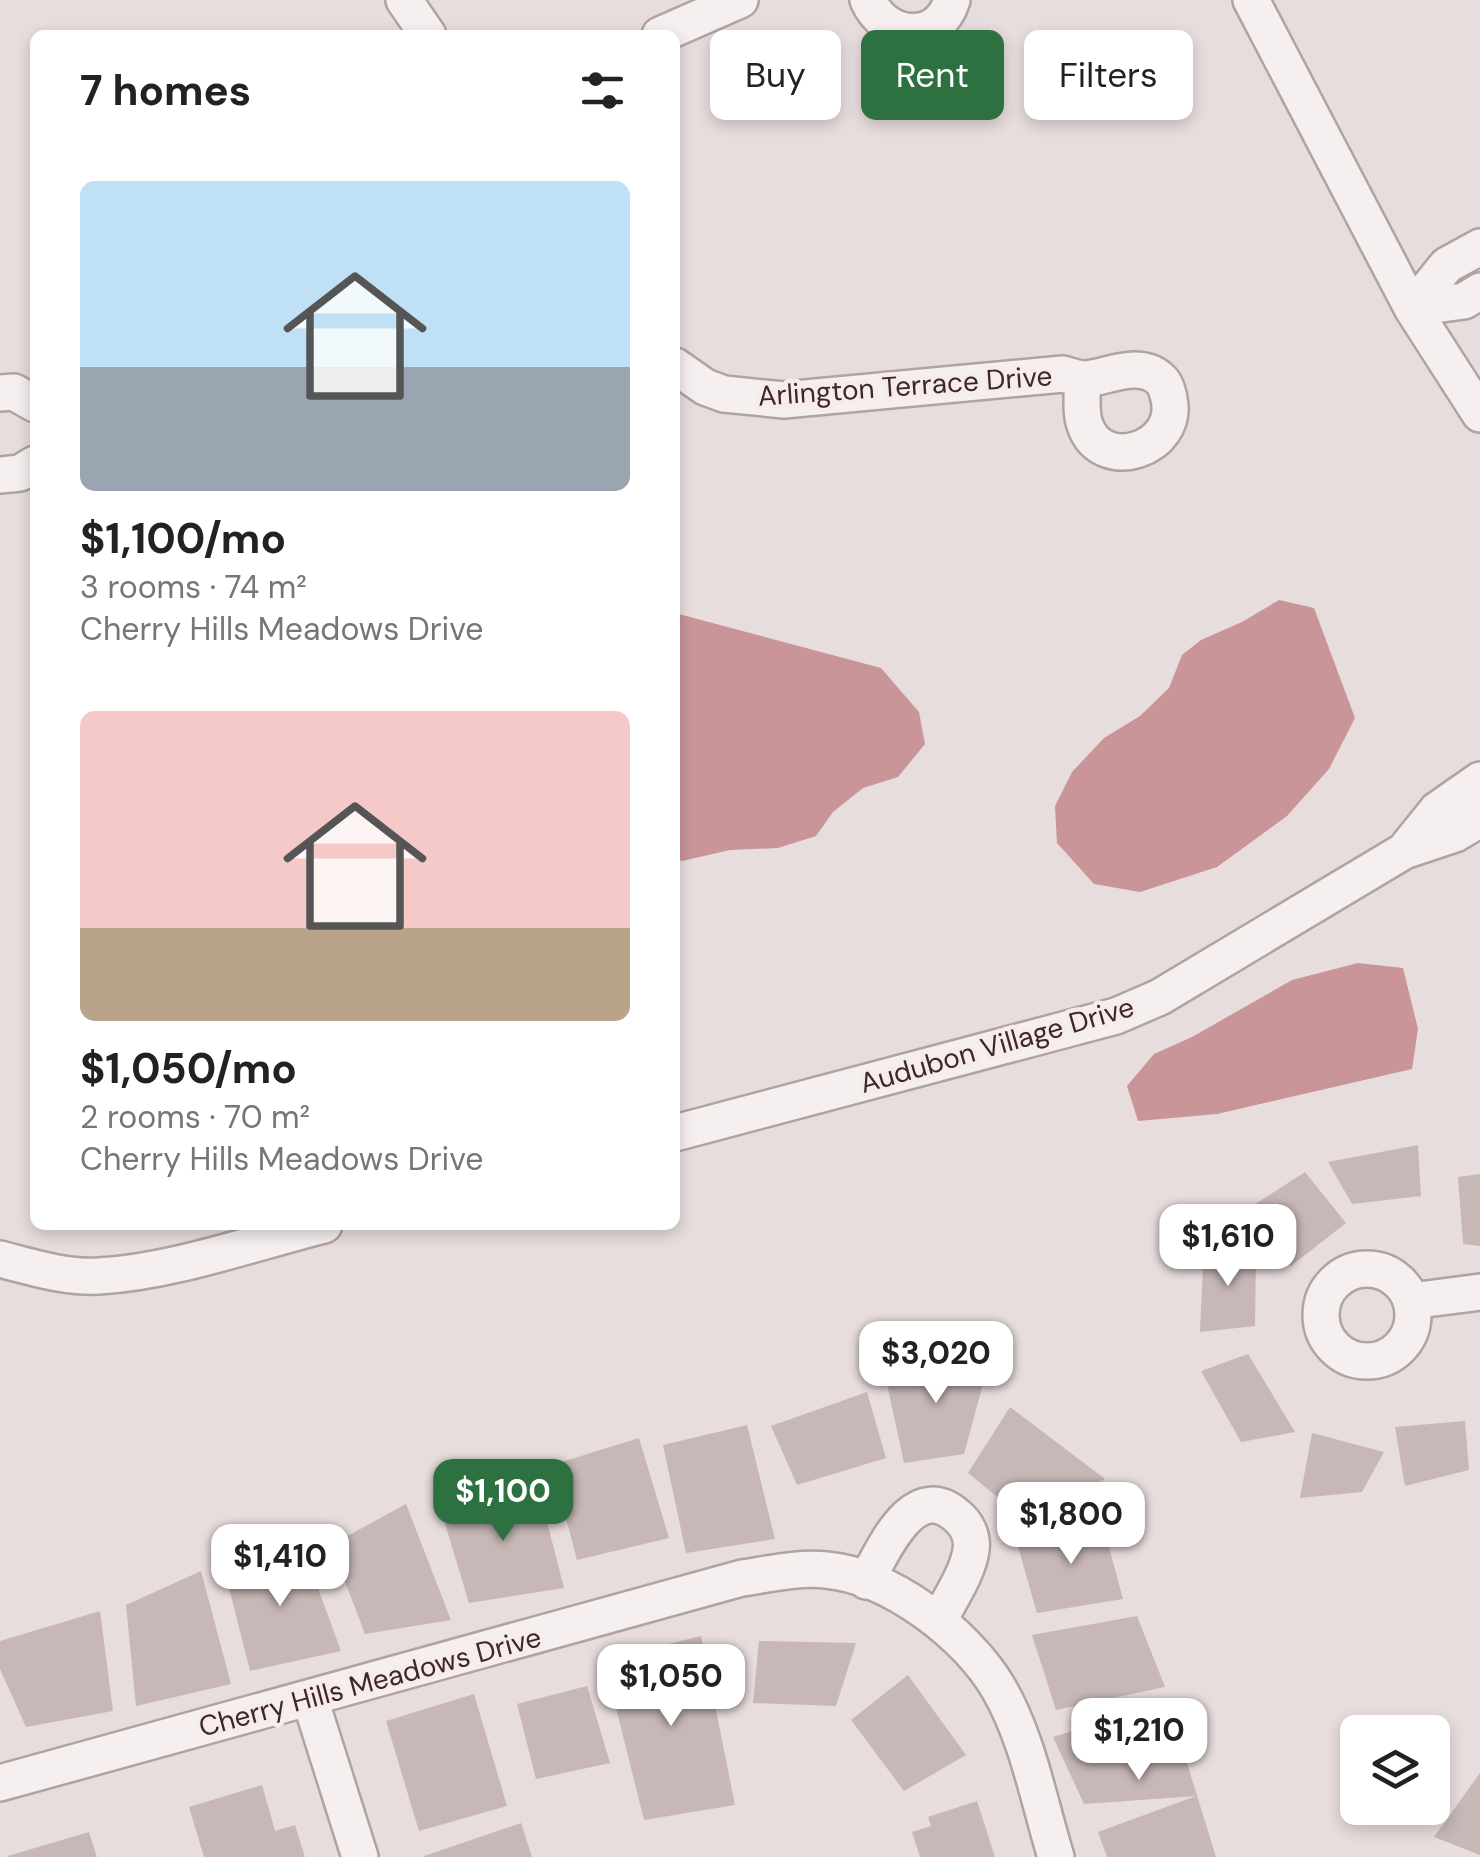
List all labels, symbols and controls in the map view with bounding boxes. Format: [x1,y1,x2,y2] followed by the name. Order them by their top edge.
[710,30,841,120] chip: Buy
[861,30,1004,120] chip: Rent
[1024,30,1193,120] chip: Filters
[80,63,251,118] text: 7 homes
[575,63,630,118] icon: filters
[265,246,445,426] icon: home
[757,357,1053,415] street label: Arlington Terrace Drive
[80,511,286,566] text: $1,100/mo
[80,566,307,608] text: 3 rooms · 74 m²
[80,608,484,650] text: Cherry Hills Meadows Drive
[265,776,445,956] icon: home
[856,988,1138,1102] street label: Audubon Village Drive
[80,1041,297,1096] text: $1,050/mo
[80,1096,310,1138] text: 2 rooms · 70 m²
[80,1138,484,1180] text: Cherry Hills Meadows Drive
[1147,1204,1309,1289] pin: $1,610
[1181,1215,1275,1257] text: $1,610
[855,1321,1017,1406] pin: $3,020
[881,1332,991,1374] text: $3,020
[422,1459,584,1544] pin: $1,100
[455,1470,551,1512] text: $1,100
[990,1482,1152,1567] pin: $1,800
[1019,1493,1123,1535] text: $1,800
[199,1524,361,1609] pin: $1,410
[233,1535,327,1577] text: $1,410
[195,1618,545,1746] street label: Cherry Hills Meadows Drive
[590,1644,752,1729] pin: $1,050
[619,1655,723,1697] text: $1,050
[1058,1698,1220,1783] pin: $1,210
[1093,1709,1185,1751] text: $1,210
[1340,1715,1450,1825] map controls
[1340,1715,1450,1825] button: layers

